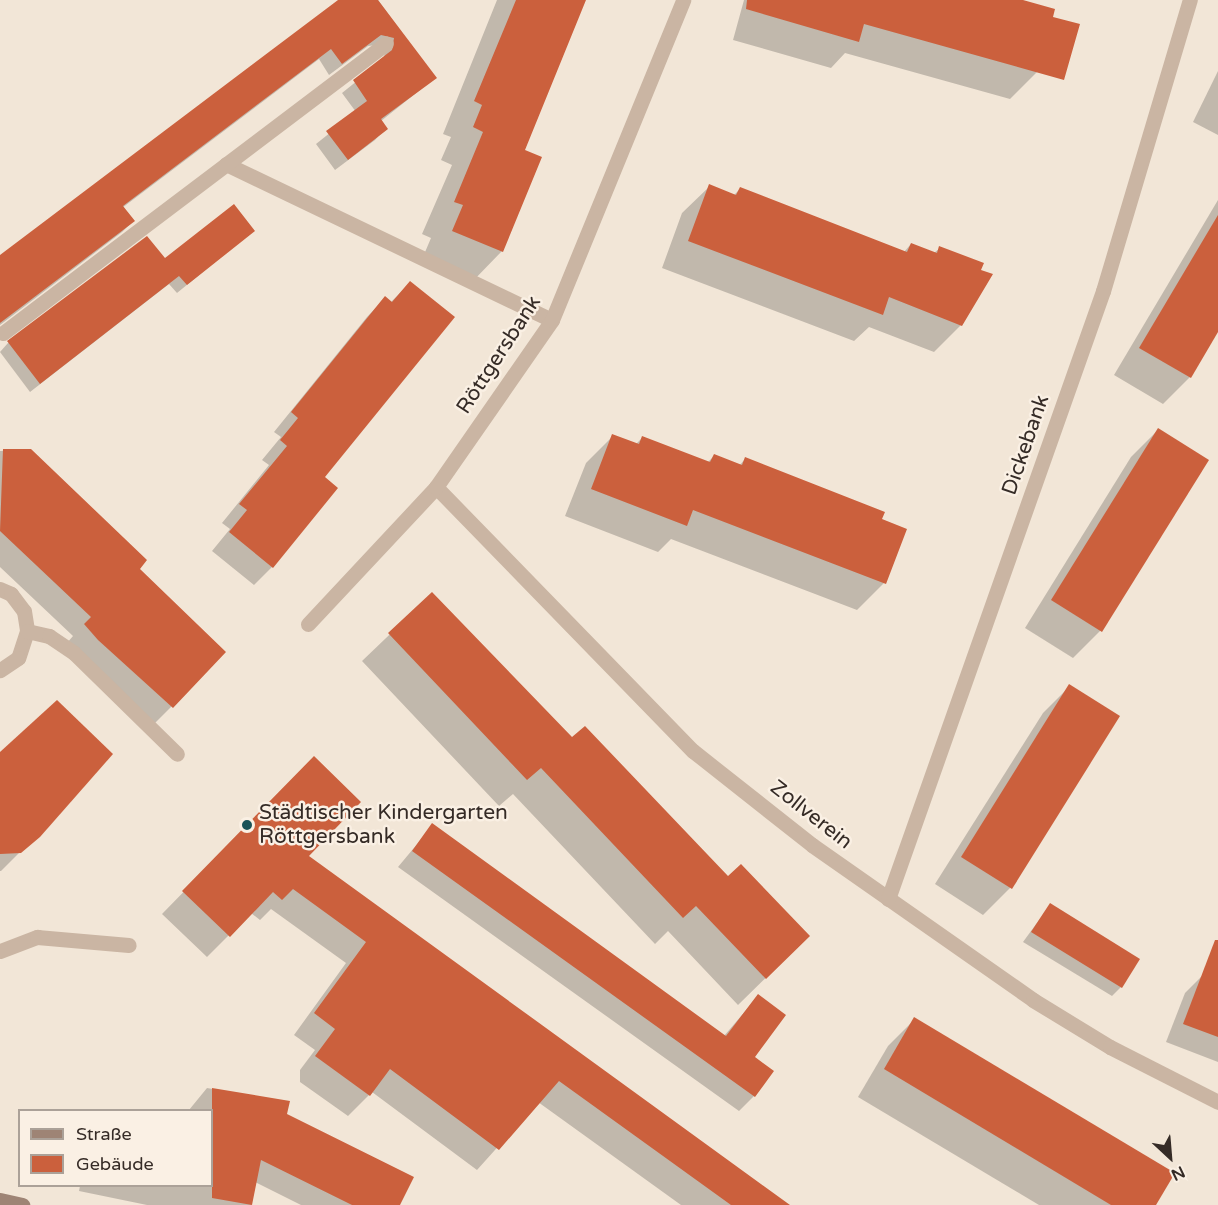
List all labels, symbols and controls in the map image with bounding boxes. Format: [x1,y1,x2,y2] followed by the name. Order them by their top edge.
[451,291,547,419] street label: Röttgersbank
[997,392,1055,498] street label: Dickebank
[765,775,857,855] street label: Zollverein
[259,800,508,850] place label: Städtischer Kindergarten Röttgersbank
[240,818,254,832] marker: Städtischer Kindergarten Röttgersbank
[18,1109,213,1187] legend
[76,1123,132,1145] text: Straße
[1140,1127,1200,1187] north arrow
[76,1153,154,1175] text: Gebäude
[1168,1161,1188,1185] text: N

